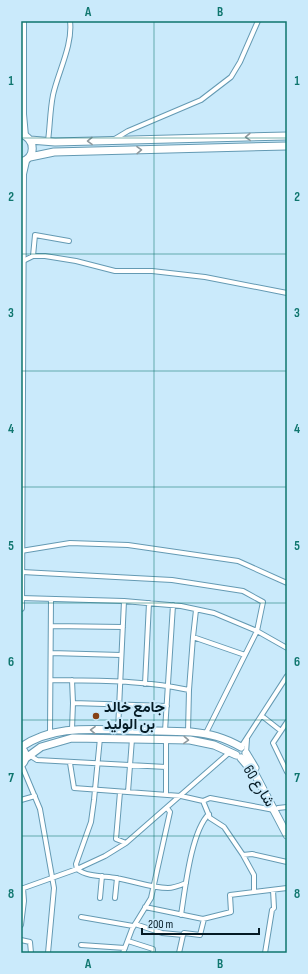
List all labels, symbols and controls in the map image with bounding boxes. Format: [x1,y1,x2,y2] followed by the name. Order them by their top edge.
[84,4,92,20] text: A
[217,4,223,20] text: B
[8,73,14,89] text: 1
[294,73,300,89] text: 1
[245,133,251,141] one-way arrow
[87,137,93,145] one-way arrow
[136,146,142,154] one-way arrow
[8,189,14,205] text: 2
[294,189,300,205] text: 2
[8,305,14,321] text: 3
[294,305,300,321] text: 3
[8,421,14,437] text: 4
[294,421,300,437] text: 4
[8,538,14,554] text: 5
[294,538,300,554] text: 5
[8,654,14,670] text: 6
[294,654,300,670] text: 6
[104,698,165,734] place label: جامع خالد بن الوليد
[91,711,101,721] marker: جامع خالد بن الوليد
[90,726,96,734] one-way arrow
[183,736,189,745] one-way arrow
[238,762,279,811] street label: شارع 60
[8,770,14,786] text: 7
[294,770,300,786] text: 7
[8,886,14,902] text: 8
[294,886,300,902] text: 8
[142,910,259,936] scale bar
[148,917,174,932] text: 200 m
[84,956,92,972] text: A
[217,956,223,972] text: B

